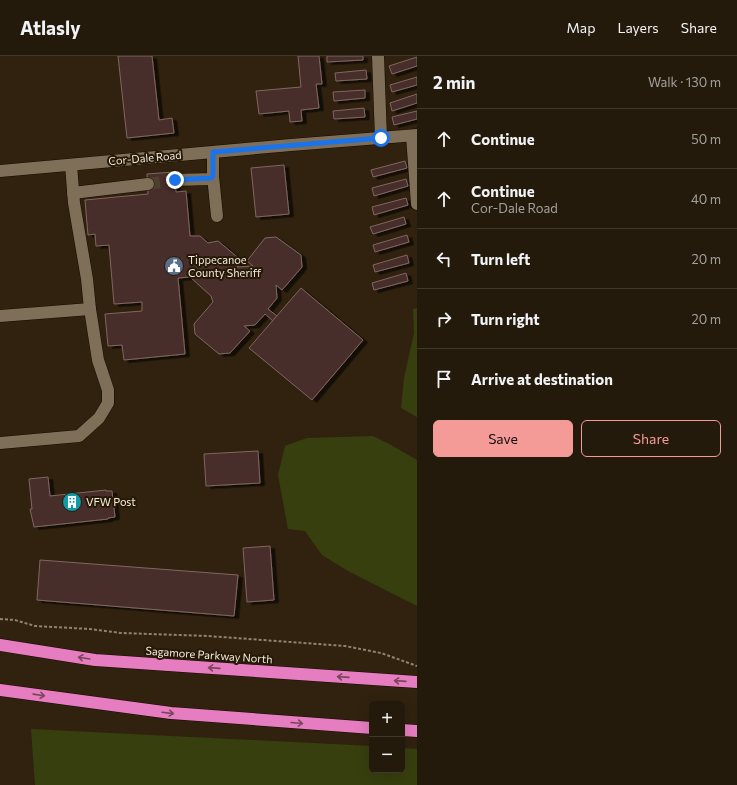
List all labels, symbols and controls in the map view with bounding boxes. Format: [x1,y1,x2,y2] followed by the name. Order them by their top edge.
[20,16,81,39] text: Atlasly
[567,19,595,36] text: Map
[617,19,659,36] text: Layers
[681,19,717,36] text: Share
[433,72,475,93] text: 2 min
[648,74,721,90] text: Walk · 130 m
[433,128,455,150] icon: ahead
[372,129,390,147] route start
[471,130,535,148] text: Continue
[691,131,721,147] text: 50 m
[108,148,182,167] street label: Cor-Dale Road
[166,171,184,189] route end
[471,182,535,200] text: Continue
[433,188,455,210] icon: ahead
[691,191,721,207] text: 40 m
[471,200,558,216] text: Cor-Dale Road
[433,248,455,270] icon: left
[471,250,530,268] text: Turn left
[692,251,721,267] text: 20 m
[188,253,262,279] place label: Tippecanoe County Sheriff
[163,255,185,277] public building icon: Tippecanoe County Sheriff
[433,308,455,330] icon: right
[471,310,540,328] text: Turn right
[692,311,721,327] text: 20 m
[433,368,455,390] icon: arrive
[471,370,613,388] text: Arrive at destination
[433,420,573,457] button: Save
[581,420,721,457] button: Share
[61,491,83,513] building icon: VFW Post
[86,495,136,508] place label: VFW Post
[145,644,273,665] street label: Sagamore Parkway North
[78,654,91,662] one-way arrow
[208,665,221,672] one-way arrow
[337,674,350,681] one-way arrow
[394,677,407,684] one-way arrow
[32,692,45,699] one-way arrow
[369,701,405,773] map controls
[369,701,405,737] button: +
[161,709,174,716] one-way arrow
[290,720,303,727] one-way arrow
[369,737,405,773] button: −

